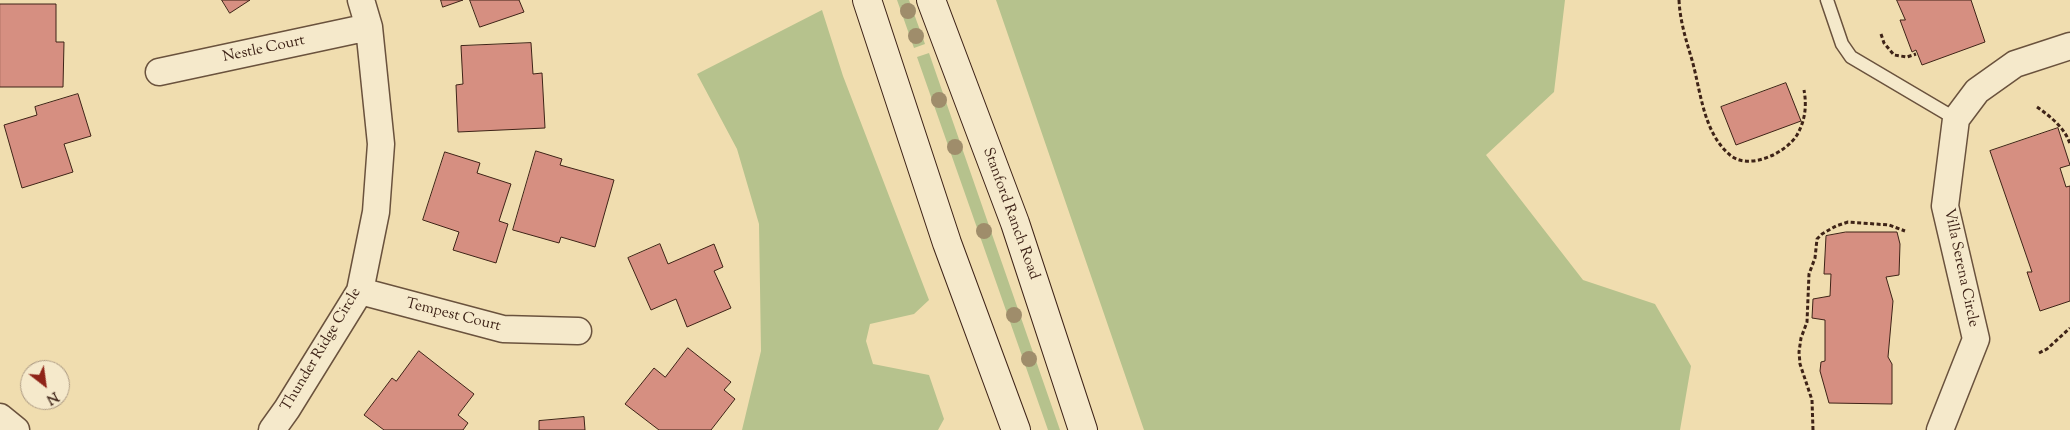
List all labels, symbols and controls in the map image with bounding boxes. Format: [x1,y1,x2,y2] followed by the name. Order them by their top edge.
[221,33,307,67] street label: Nestle Court
[978,146,1042,282] street label: Stanford Ranch Road
[1939,207,1981,329] street label: Villa Serena Circle
[278,285,366,415] street label: Thunder Ridge Circle
[404,296,502,336] street label: Tempest Court
[20,360,70,410] north arrow
[42,386,62,409] text: N

